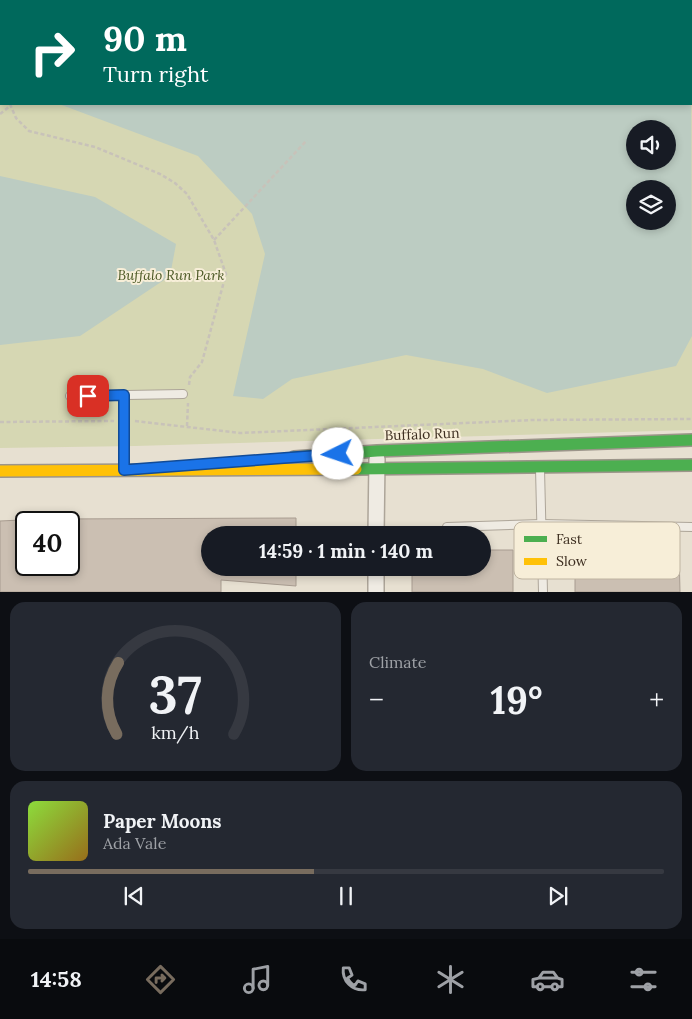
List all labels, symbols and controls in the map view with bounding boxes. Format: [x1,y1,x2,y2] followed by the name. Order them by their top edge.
[103,16,187,61] text: 90 m
[20,20,85,85] icon: right
[103,60,208,88] text: Turn right
[626,120,676,230] map controls
[626,120,676,170] button: sound
[626,180,676,230] button: layers
[117,266,225,284] park label: Buffalo Run Park
[67,375,109,417] pin
[74,382,102,410] icon: arrive
[384,424,460,444] street label: Buffalo Run
[311,427,363,479] position arrow
[15,511,80,576] speed limit sign: 40
[514,522,680,579] legend
[556,530,583,548] text: Fast
[259,539,433,563] text: 14:59 · 1 min · 140 m
[556,552,588,570] text: Slow
[369,652,426,672] text: Climate
[149,661,202,727] text: 37
[491,676,542,724] text: 19°
[369,682,384,718] text: −
[649,682,664,718] text: +
[151,721,200,744] text: km/h
[103,809,222,833] text: Paper Moons
[103,833,166,853] text: Ada Vale
[120,882,148,910] icon: previous
[332,882,360,910] icon: pause
[544,882,572,910] icon: next
[143,962,178,997] icon: directions
[240,962,275,997] icon: music
[336,962,371,997] icon: phone
[433,962,468,997] icon: climate
[530,962,565,997] icon: car
[626,962,661,997] icon: filters
[31,965,82,993] text: 14:58

